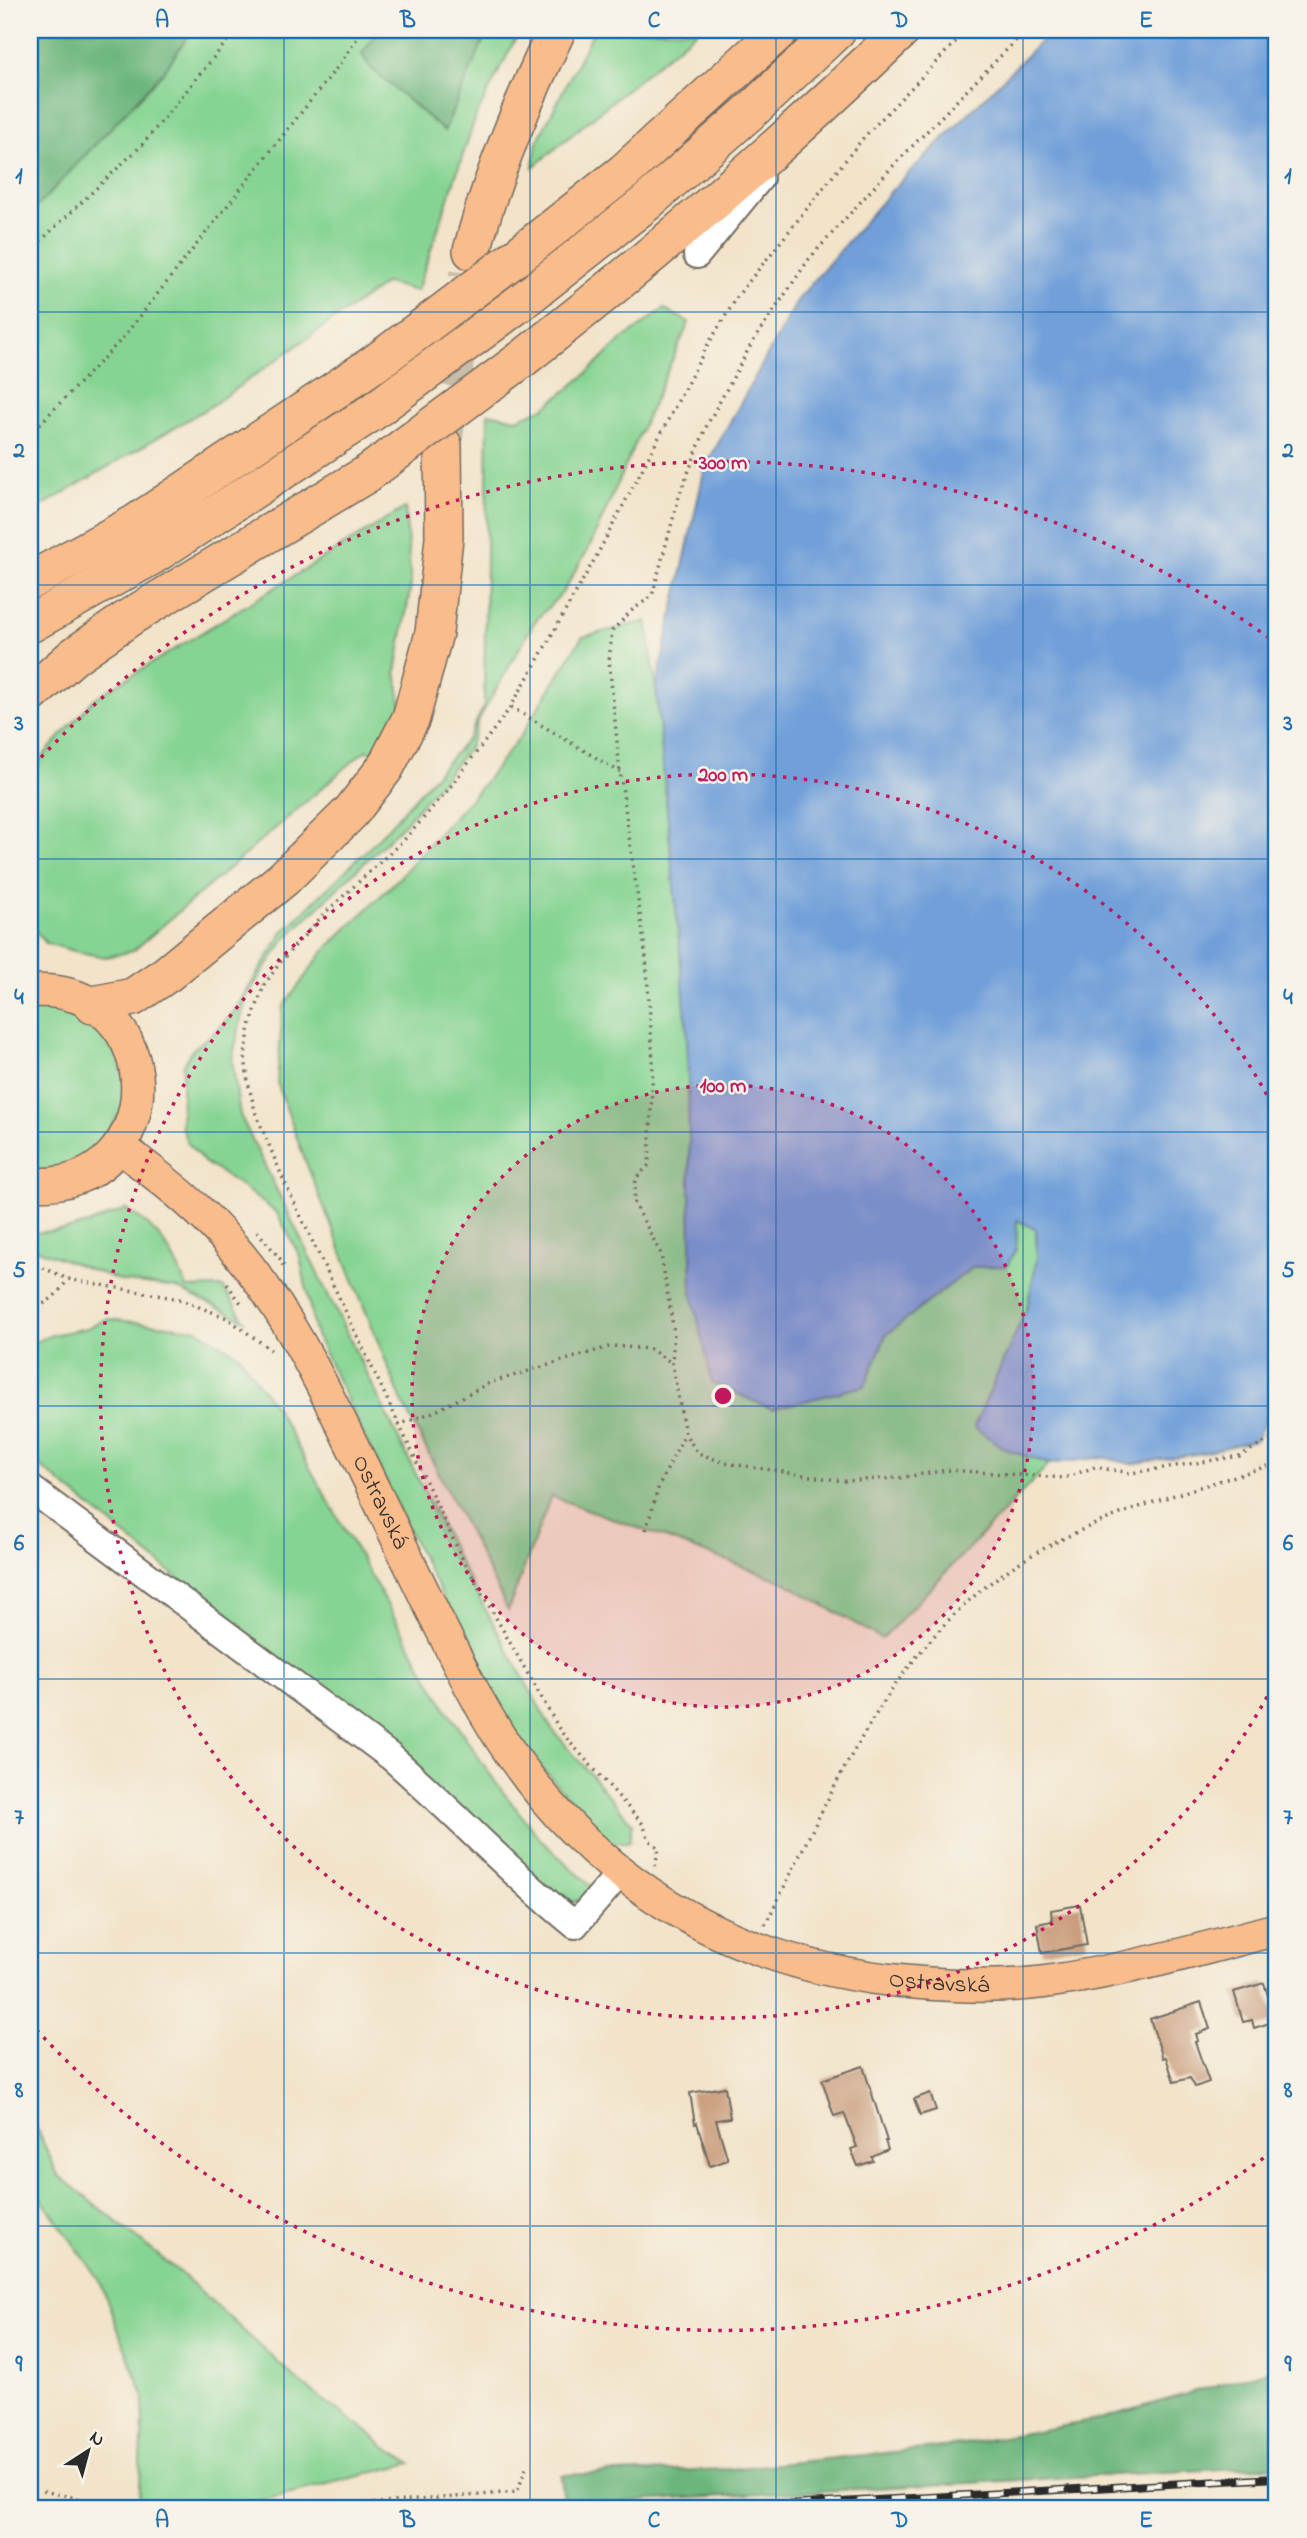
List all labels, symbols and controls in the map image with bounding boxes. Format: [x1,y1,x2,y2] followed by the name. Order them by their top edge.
[155,5,169,38] text: A
[399,5,416,38] text: B
[648,5,661,38] text: C
[891,5,908,38] text: D
[1139,5,1153,38] text: E
[15,161,23,194] text: 1
[1284,161,1292,194] text: 1
[12,435,25,468] text: 2
[1281,435,1294,468] text: 2
[698,449,747,479] text: 300 m
[13,708,24,741] text: 3
[1282,708,1293,741] text: 3
[697,761,748,791] text: 200 m
[14,982,24,1015] text: 4
[1283,982,1293,1015] text: 4
[700,1072,746,1102] text: 100 m
[12,1255,26,1288] text: 5
[1281,1255,1295,1288] text: 5
[711,1384,735,1408] centre of rings
[342,1449,418,1555] street label: Ostravská
[14,1528,25,1561] text: 6
[1283,1528,1294,1561] text: 6
[14,1802,24,1835] text: 7
[1283,1802,1293,1835] text: 7
[887,1962,989,2003] street label: Ostravská
[14,2075,24,2108] text: 8
[1283,2075,1293,2108] text: 8
[15,2349,24,2382] text: 9
[1284,2349,1293,2382] text: 9
[52,2416,122,2486] north arrow
[83,2425,110,2454] text: N
[155,2505,169,2538] text: A
[399,2505,416,2538] text: B
[648,2505,661,2538] text: C
[891,2505,908,2538] text: D
[1139,2505,1153,2538] text: E

